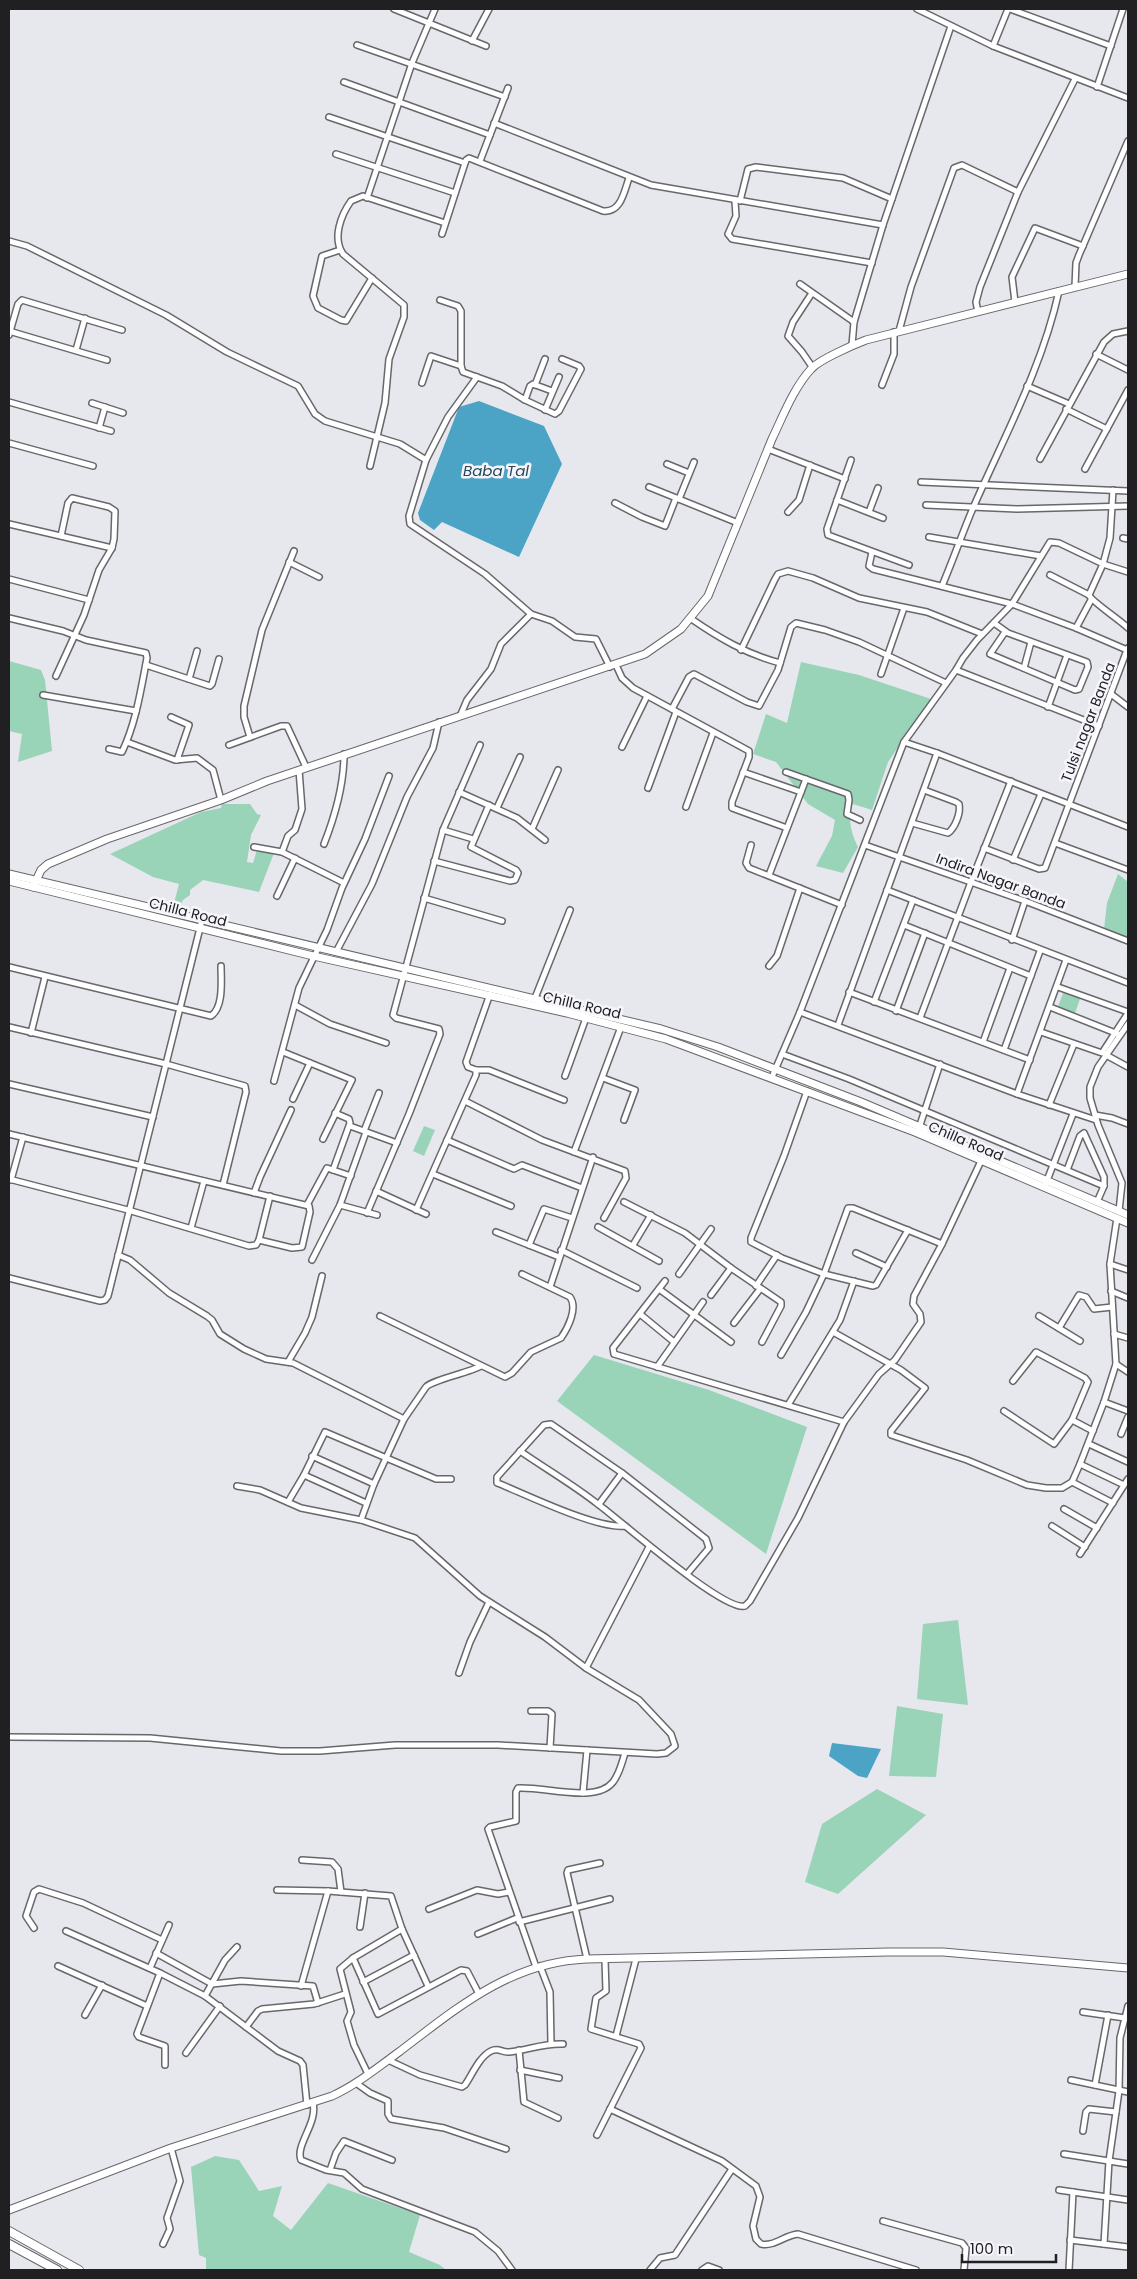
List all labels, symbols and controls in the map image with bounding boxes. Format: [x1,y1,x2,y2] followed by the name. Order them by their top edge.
[463,460,529,481] water label: Baba Tal
[1056,659,1120,785] street label: Tulsi nagar Banda
[933,848,1069,914] street label: Indira Nagar Banda
[147,893,229,931] street label: Chilla Road
[541,986,623,1024] street label: Chilla Road
[925,1116,1007,1166] street label: Chilla Road
[962,2232,1056,2264] scale bar
[970,2238,1013,2259] text: 100 m

